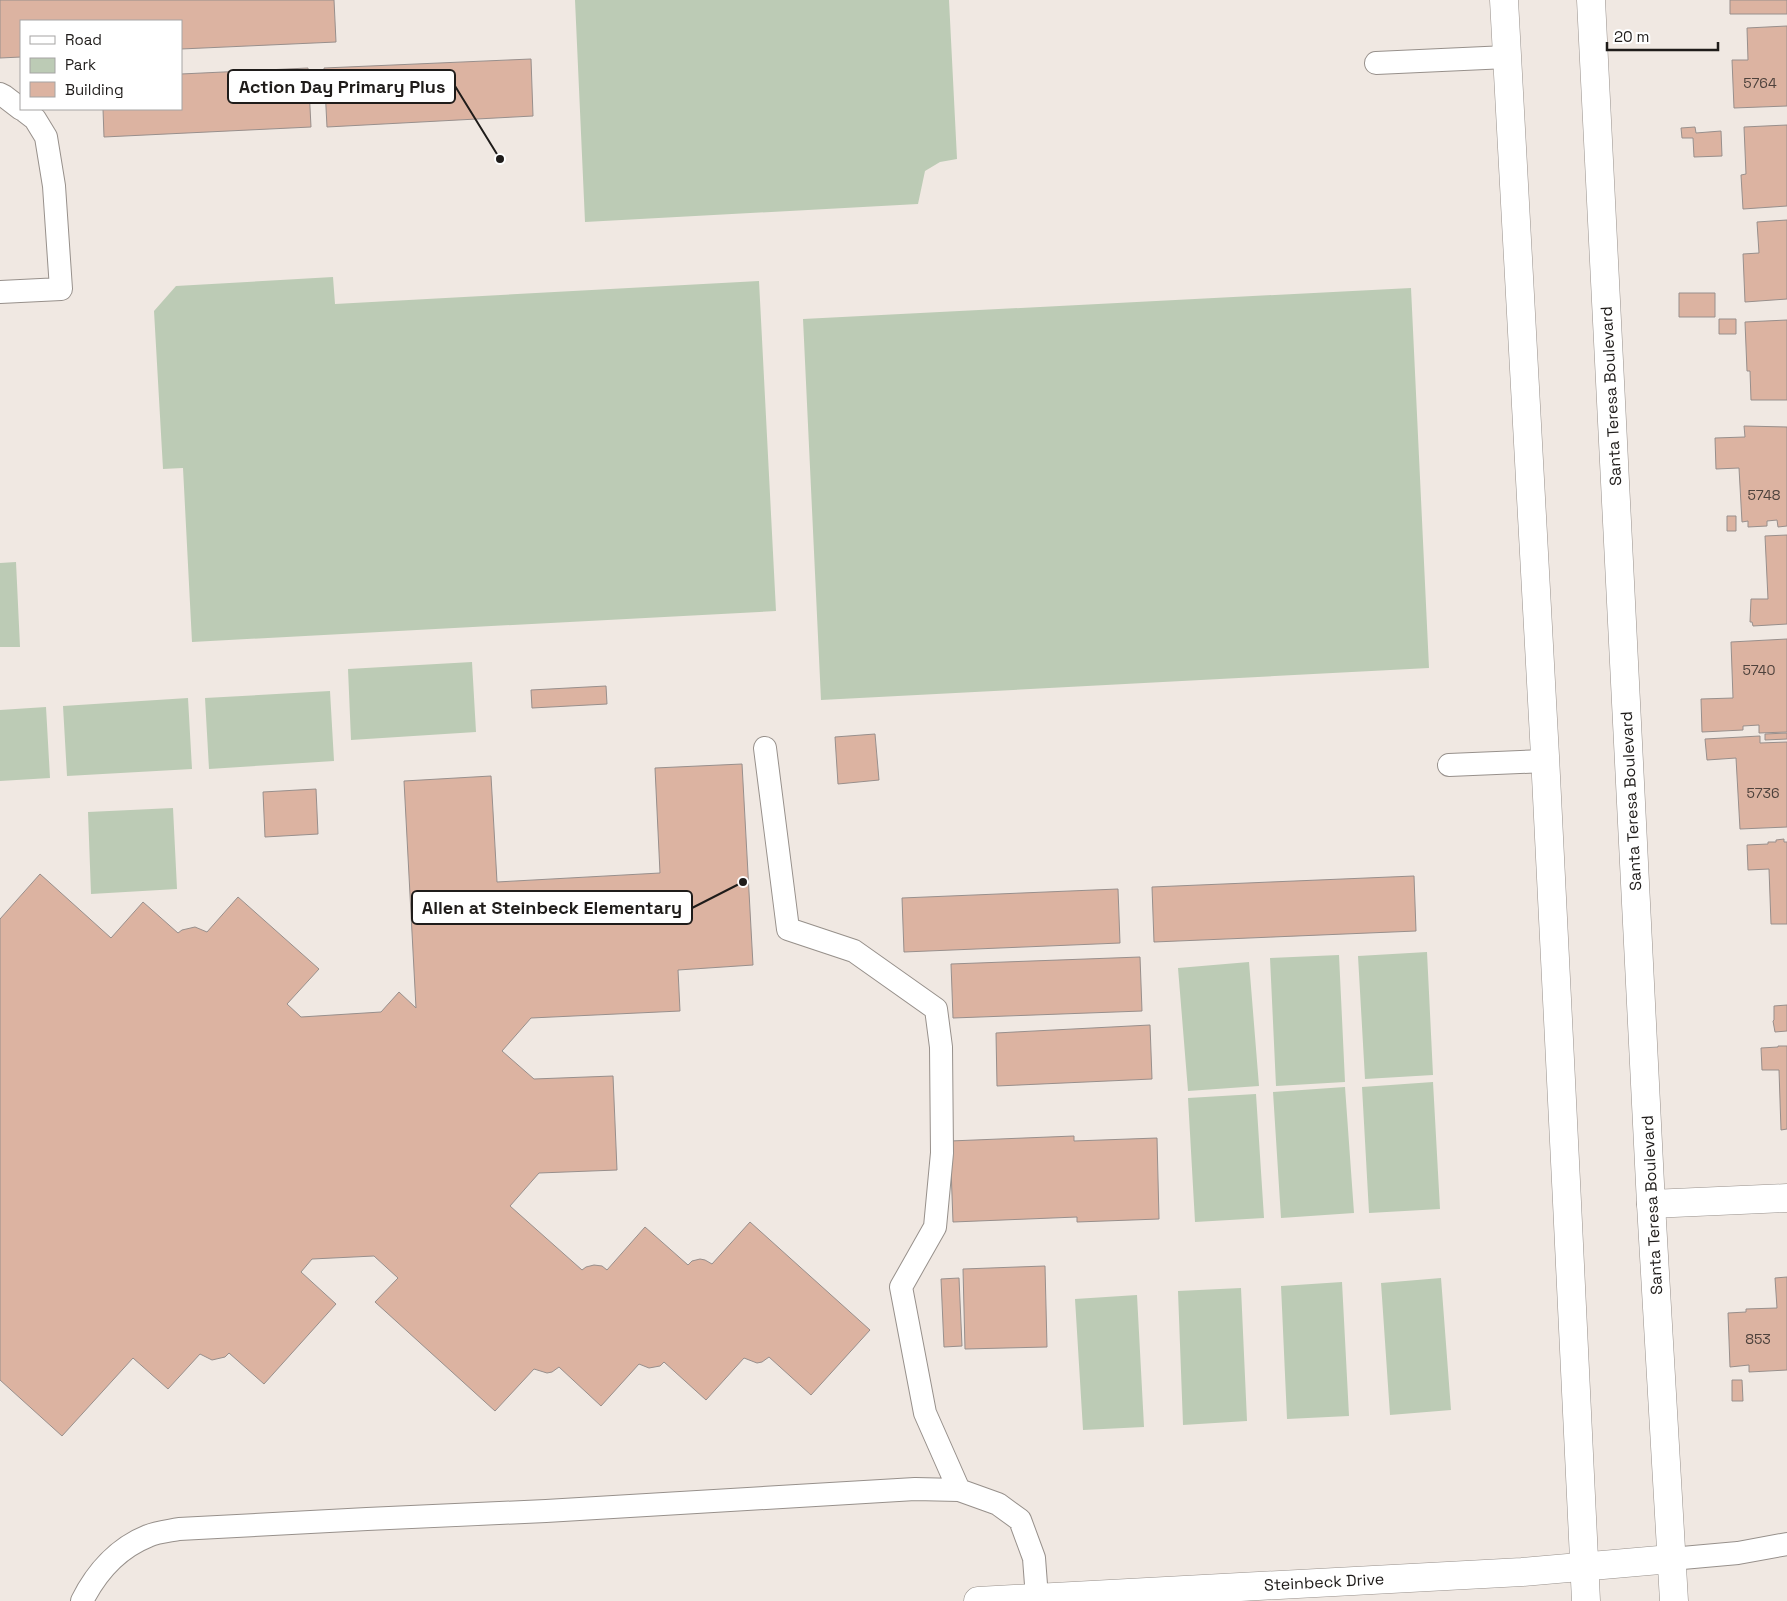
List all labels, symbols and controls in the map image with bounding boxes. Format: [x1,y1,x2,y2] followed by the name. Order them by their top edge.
[20,20,182,110] legend
[1607,20,1718,52] scale bar
[1614,27,1649,46] text: 20 m
[65,30,102,49] text: Road
[65,55,96,74] text: Park
[228,70,455,103] callout: Action Day Primary Plus
[1743,74,1777,92] house number: 5764
[239,75,445,98] text: Action Day Primary Plus
[65,80,124,99] text: Building
[1596,306,1626,486] street label: Santa Teresa Boulevard
[1748,486,1781,504] house number: 5748
[1742,661,1776,679] house number: 5740
[1616,711,1646,891] street label: Santa Teresa Boulevard
[1746,784,1780,802] house number: 5736
[412,891,692,924] callout: Allen at Steinbeck Elementary
[422,896,682,919] text: Allen at Steinbeck Elementary
[1637,1115,1667,1295] street label: Santa Teresa Boulevard
[1745,1330,1771,1348] house number: 853
[1263,1568,1385,1596] street label: Steinbeck Drive

